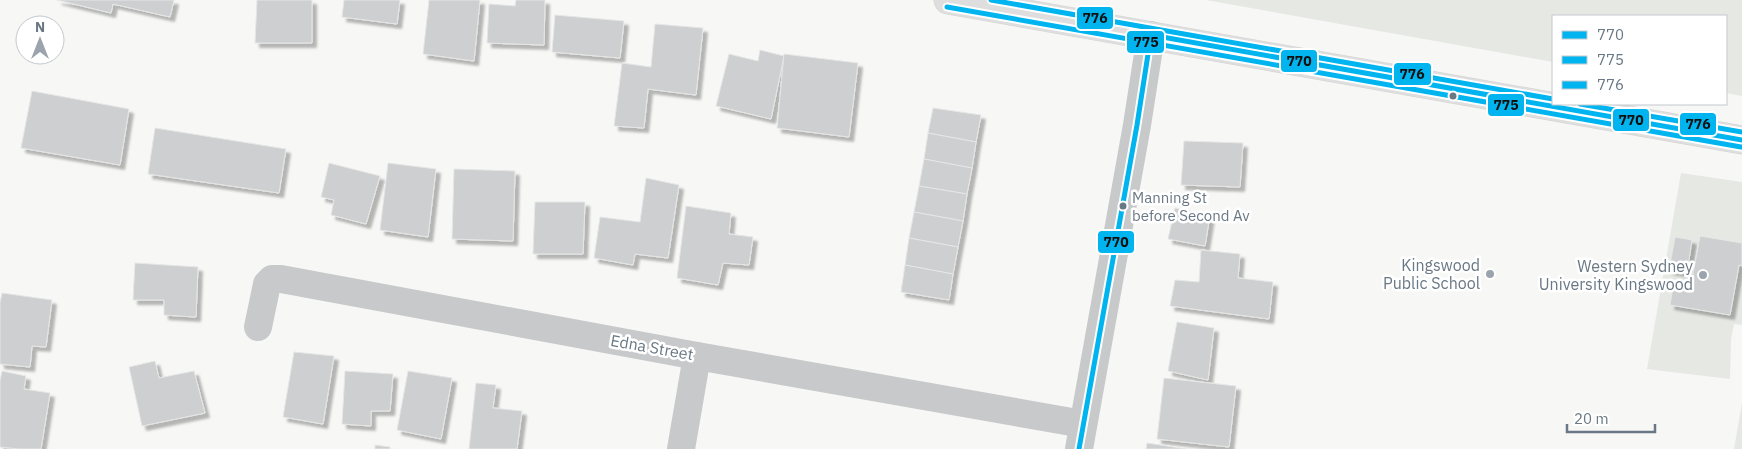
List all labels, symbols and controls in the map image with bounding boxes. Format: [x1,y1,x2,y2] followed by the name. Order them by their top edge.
[1076,6,1114,30] line badge: 776
[1082,9,1108,27] text: 776
[15,15,65,65] north arrow
[1552,15,1727,105] legend
[35,18,45,36] text: N
[1597,25,1624,44] text: 770
[1126,30,1165,54] line badge: 775
[1133,33,1159,51] text: 775
[1280,49,1318,73] line badge: 770
[1597,50,1624,69] text: 775
[1286,52,1312,70] text: 770
[1393,62,1432,86] line badge: 776
[1399,65,1425,83] text: 776
[1597,75,1624,94] text: 776
[1448,91,1458,101] unlabelled marker
[1487,93,1525,117] line badge: 775
[1493,96,1519,114] text: 775
[1612,108,1650,132] line badge: 770
[1618,111,1644,129] text: 770
[1679,112,1717,136] line badge: 776
[1685,115,1711,133] text: 776
[1132,188,1250,225] place label: Manning St before Second Av
[1118,201,1128,211] marker: Manning St before Second Av
[1097,230,1135,254] line badge: 770
[1103,233,1129,251] text: 770
[1383,255,1480,293] place label: Kingswood Public School
[1539,256,1693,294] place label: Western Sydney University Kingswood
[1484,268,1496,280] marker: Kingswood Public School
[1697,269,1709,281] marker: Western Sydney University Kingswood
[609,330,695,364] street label: Edna Street
[1567,402,1654,434] scale bar
[1574,409,1609,428] text: 20 m

